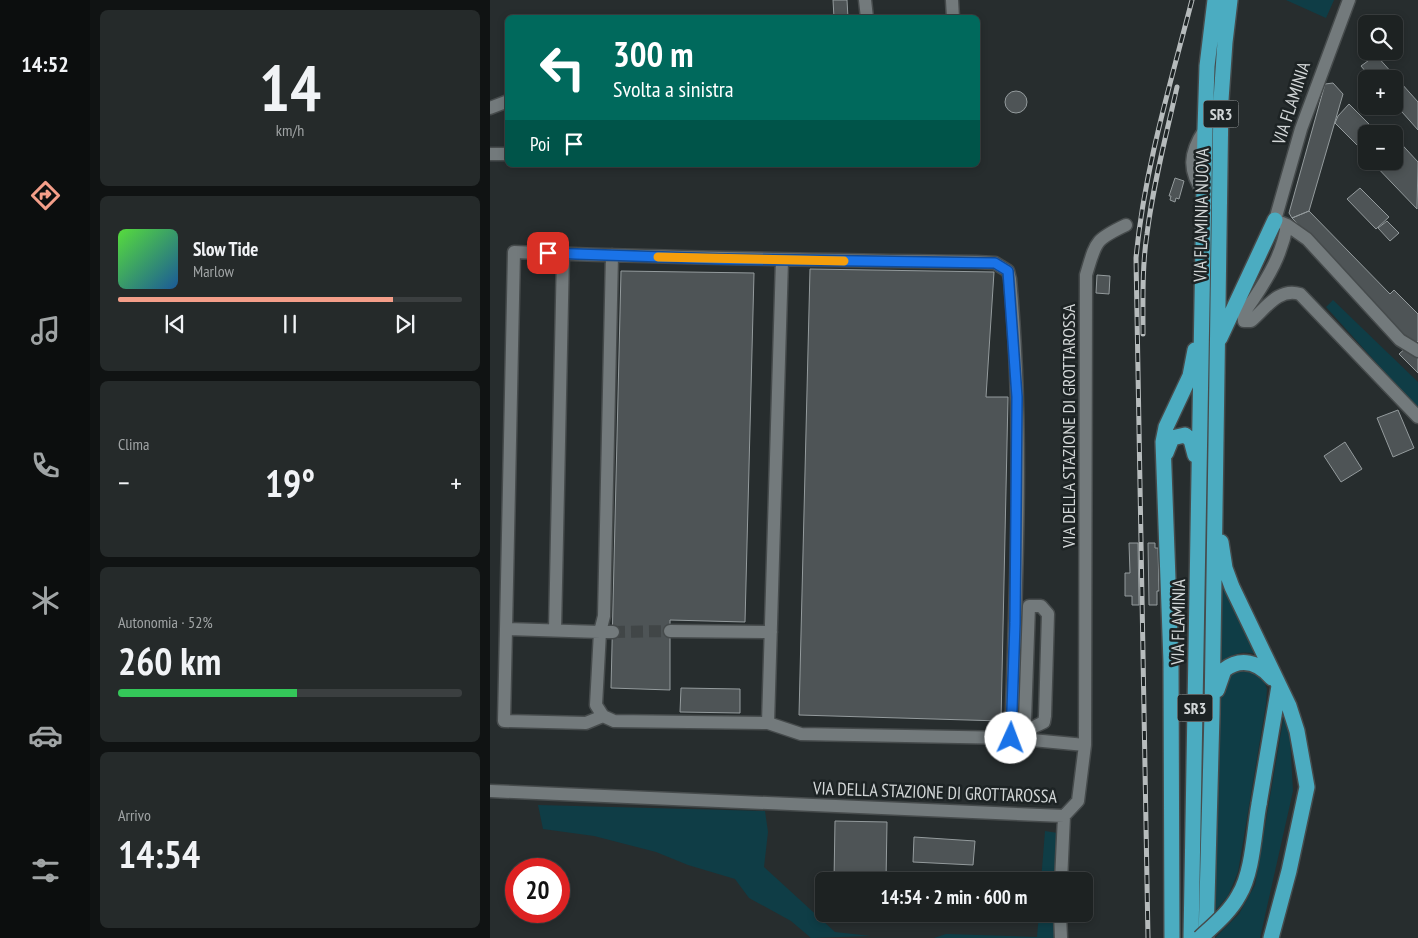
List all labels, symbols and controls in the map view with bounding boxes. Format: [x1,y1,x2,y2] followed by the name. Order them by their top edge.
[1358,15,1403,170] map controls
[1358,15,1403,60] button: search
[613,31,694,77] text: 300 m
[530,35,595,100] icon: left
[259,45,321,129] text: 14
[21,50,69,78] text: 14:52
[1266,58,1315,148] street label: VIA FLAMINIA
[1358,70,1403,115] button: +
[613,75,734,103] text: Svolta a sinistra
[1204,100,1238,128] road number: SR3
[276,120,304,140] text: km/h
[1358,125,1403,170] button: −
[560,130,588,158] icon: arrive
[530,132,550,156] text: Poi
[1188,147,1214,283] street label: VIA FLAMINIA NUOVA
[28,178,63,213] icon: directions
[527,232,569,274] pin
[193,237,258,261] text: Slow Tide
[534,239,562,267] icon: arrive
[193,261,234,281] text: Marlow
[1057,303,1080,549] street label: VIA DELLA STAZIONE DI GROTTAROSSA
[161,310,189,338] icon: previous
[276,310,304,338] icon: pause
[391,310,419,338] icon: next
[28,313,63,348] icon: music
[118,434,149,454] text: Clima
[28,448,63,483] icon: phone
[265,458,315,507] text: 19°
[118,464,130,501] text: −
[450,464,462,501] text: +
[1166,578,1190,666] street label: VIA FLAMINIA
[28,583,63,618] icon: climate
[118,612,213,632] text: Autonomia · 52%
[118,636,221,685] text: 260 km
[1178,694,1212,721] road number: SR3
[984,711,1036,763] position arrow
[28,718,63,753] icon: car
[812,776,1058,808] street label: VIA DELLA STAZIONE DI GROTTAROSSA
[118,805,151,825] text: Arrivo
[118,829,200,878] text: 14:54
[28,853,63,888] icon: filters
[505,858,570,923] speed limit sign: 20
[881,885,1027,909] text: 14:54 · 2 min · 600 m

